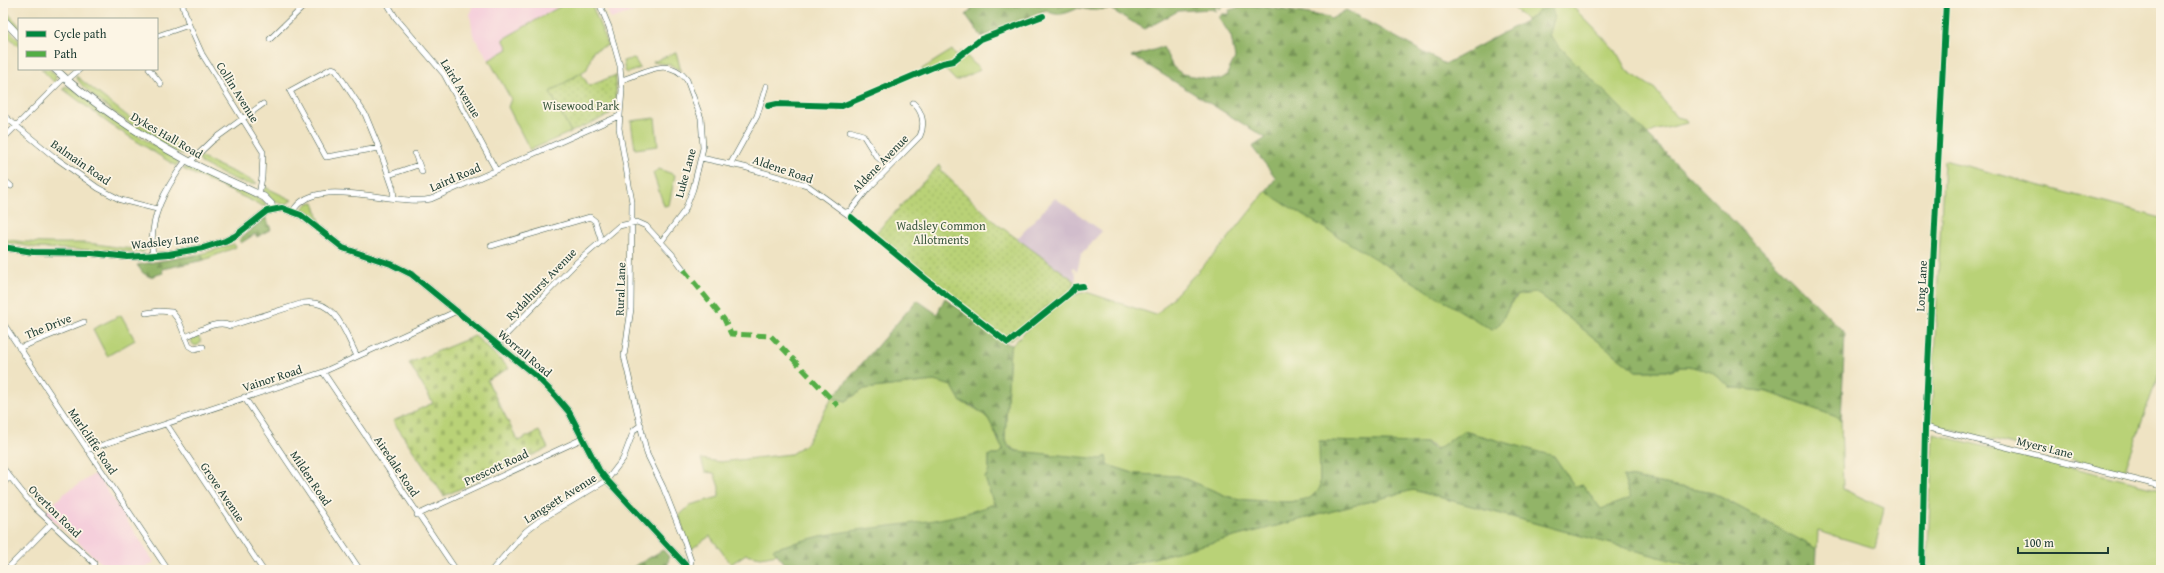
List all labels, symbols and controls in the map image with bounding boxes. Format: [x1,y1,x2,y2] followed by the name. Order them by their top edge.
[18,18,158,70] legend
[54,25,107,42] text: Cycle path
[54,45,77,62] text: Path
[437,55,485,121] street label: Laird Avenue
[213,58,264,126] street label: Collin Avenue
[543,97,620,114] park label: Wisewood Park
[128,108,207,163] street label: Dykes Hall Road
[848,130,912,196] street label: Aldene Avenue
[48,135,115,189] street label: Balmain Road
[670,146,700,200] street label: Luke Lane
[751,151,816,187] street label: Aldene Road
[427,158,484,195] street label: Laird Road
[896,217,986,248] park label: Wadsley Common Allotments
[130,229,200,253] street label: Wadsley Lane
[502,244,580,324] street label: Rydalhurst Avenue
[1911,260,1931,312] street label: Long Lane
[611,261,629,316] street label: Rural Lane
[22,309,74,343] street label: The Drive
[494,325,556,381] street label: Worrall Road
[240,360,305,396] street label: Vainor Road
[64,404,122,478] street label: Marlcliffe Road
[370,432,424,500] street label: Airedale Road
[2015,432,2075,462] street label: Myers Lane
[461,444,532,489] street label: Prescott Road
[286,447,336,509] street label: Milden Road
[197,459,249,525] street label: Grove Avenue
[520,469,600,527] street label: Langsett Avenue
[25,481,86,542] street label: Overton Road
[2018,529,2108,555] scale bar
[2024,534,2054,551] text: 100 m

